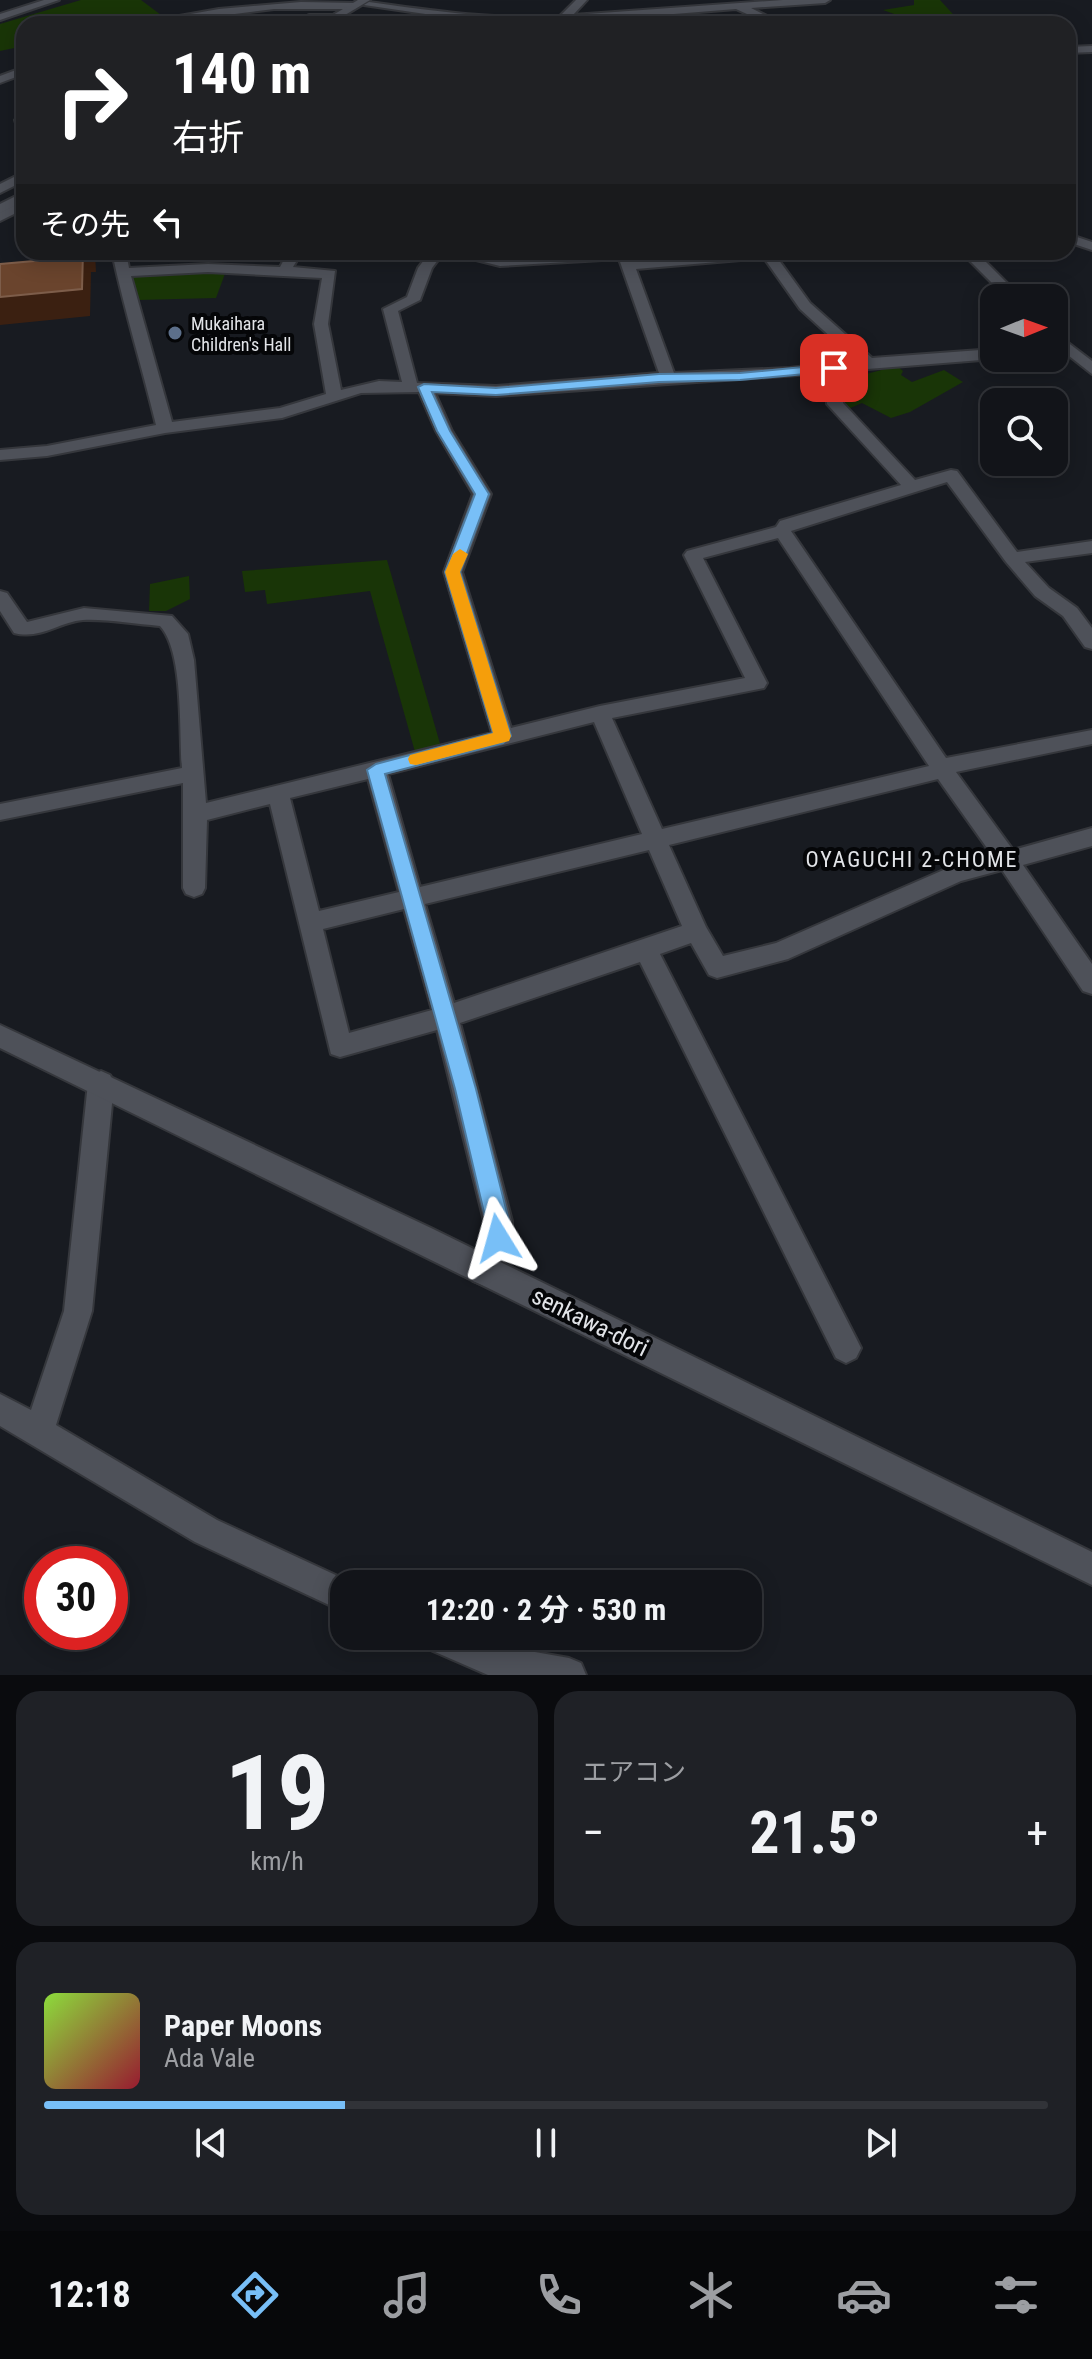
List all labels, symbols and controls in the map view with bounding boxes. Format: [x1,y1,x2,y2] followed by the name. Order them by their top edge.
[172,41,311,107] text: 140 m
[40,48,144,152] icon: right
[172,117,244,159] text: 右折
[146,200,190,244] icon: left
[40,207,130,242] text: その先
[980,284,1068,372] north arrow
[980,284,1068,476] map controls
[191,313,291,355] place label: Mukaihara Children's Hall
[166,324,184,342] marker: Mukaihara Children's Hall
[800,334,868,402] pin
[812,346,856,390] icon: arrive
[980,388,1068,476] button: search
[805,847,1019,872] district label: OYAGUCHI 2-CHOME
[456,1196,540,1280] position arrow
[527,1282,653,1362] street label: senkawa-dori
[24,1546,128,1650] speed limit sign: 30
[426,1592,666,1627] text: 12:20 · 2 分 · 530 m
[224,1733,330,1854] text: 19
[582,1757,686,1787] text: エアコン
[749,1797,881,1868] text: 21.5°
[582,1807,604,1859] text: −
[1026,1807,1048,1859] text: +
[250,1846,304,1876] text: km/h
[164,2008,322,2043] text: Paper Moons
[164,2043,255,2073] text: Ada Vale
[189,2121,233,2165] icon: previous
[524,2121,568,2165] icon: pause
[859,2121,903,2165] icon: next
[227,2267,283,2323] icon: directions
[379,2267,435,2323] icon: music
[531,2267,587,2323] icon: phone
[683,2267,739,2323] icon: climate
[836,2267,892,2323] icon: car
[988,2267,1044,2323] icon: filters
[48,2274,131,2316] text: 12:18

